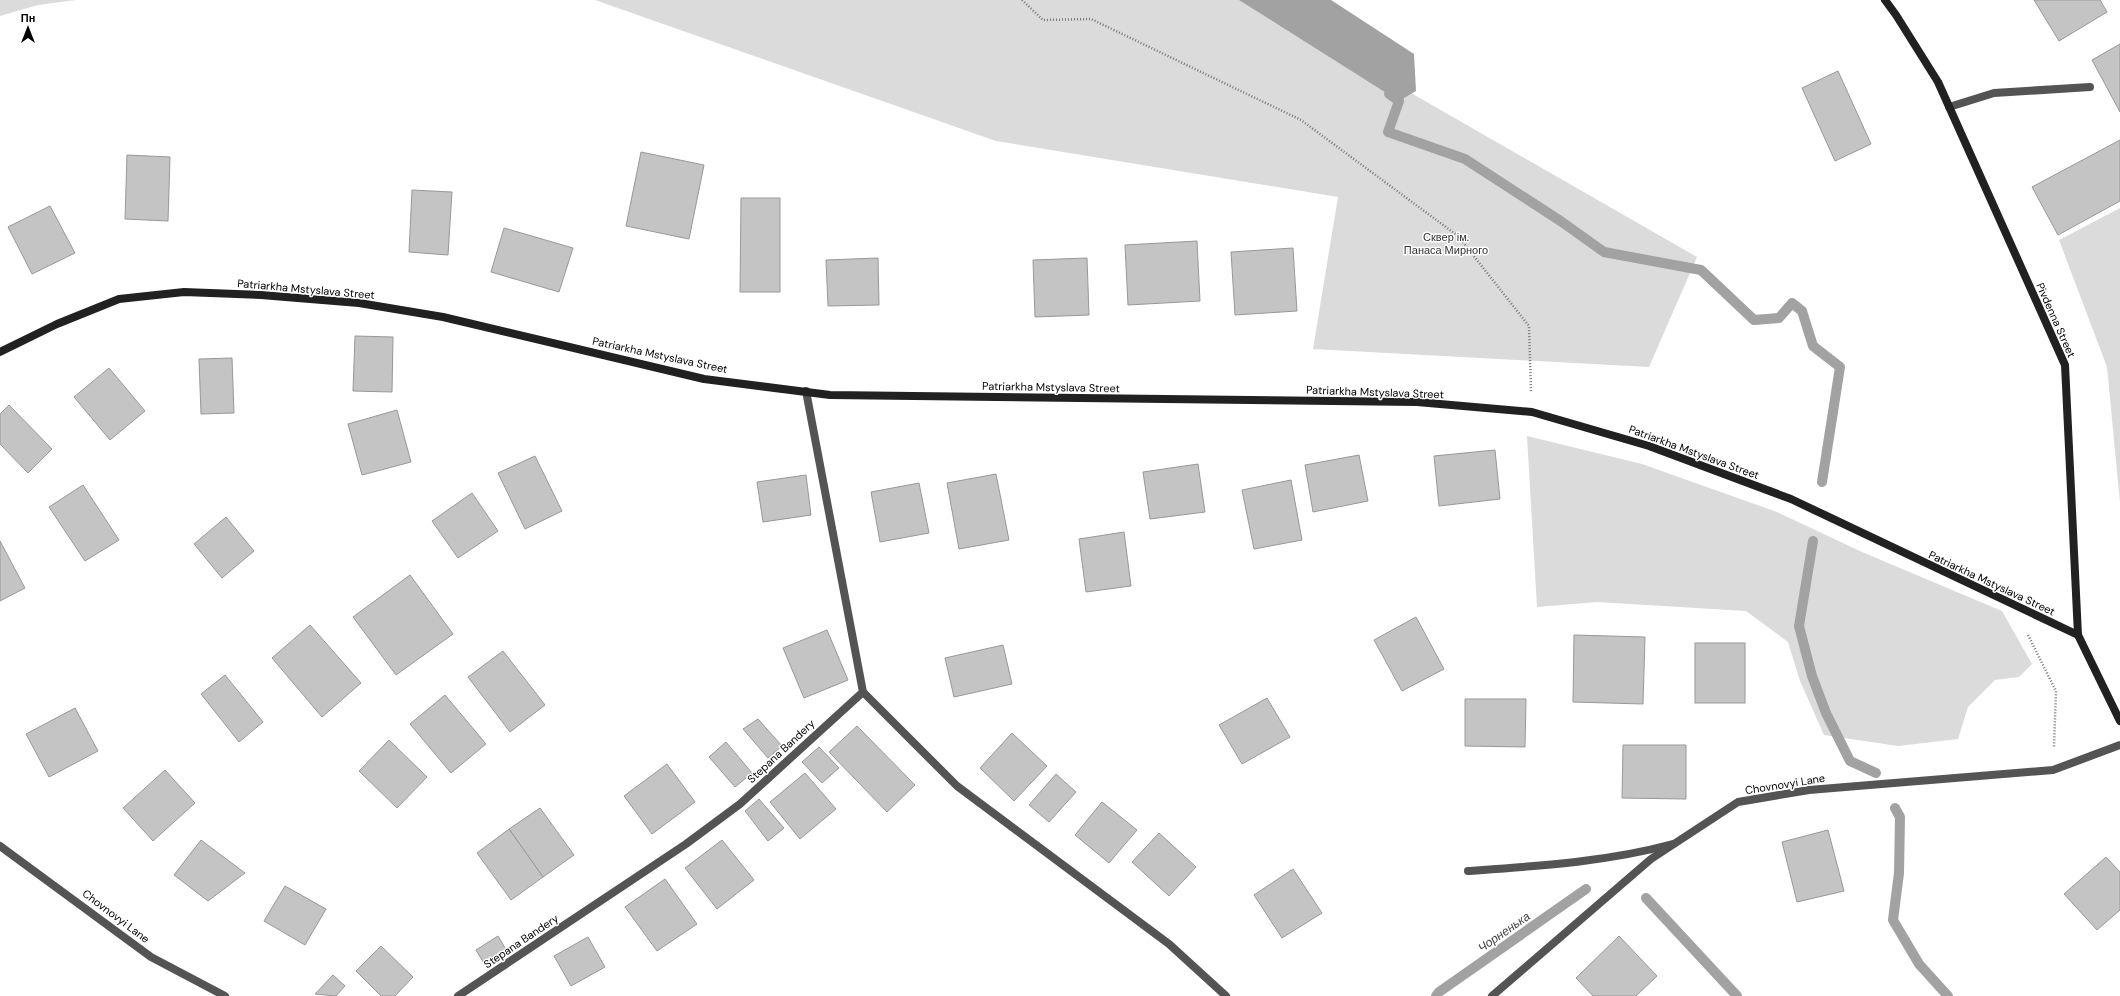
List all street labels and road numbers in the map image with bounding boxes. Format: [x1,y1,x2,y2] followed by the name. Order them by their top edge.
[237,276,375,302] street label: Patriarkha Mstyslava Street
[2033,280,2079,360] street label: Pivdenna Street
[591,334,729,376] street label: Patriarkha Mstyslava Street
[982,379,1120,395] street label: Patriarkha Mstyslava Street
[1306,383,1444,401] street label: Patriarkha Mstyslava Street
[1627,422,1761,482] street label: Patriarkha Mstyslava Street
[1927,548,2057,618] street label: Patriarkha Mstyslava Street
[744,716,818,786] street label: Stepana Bandery
[1744,771,1826,797] street label: Chovnovyi Lane
[80,886,152,946] street label: Chovnovyi Lane
[481,911,561,971] street label: Stepana Bandery

